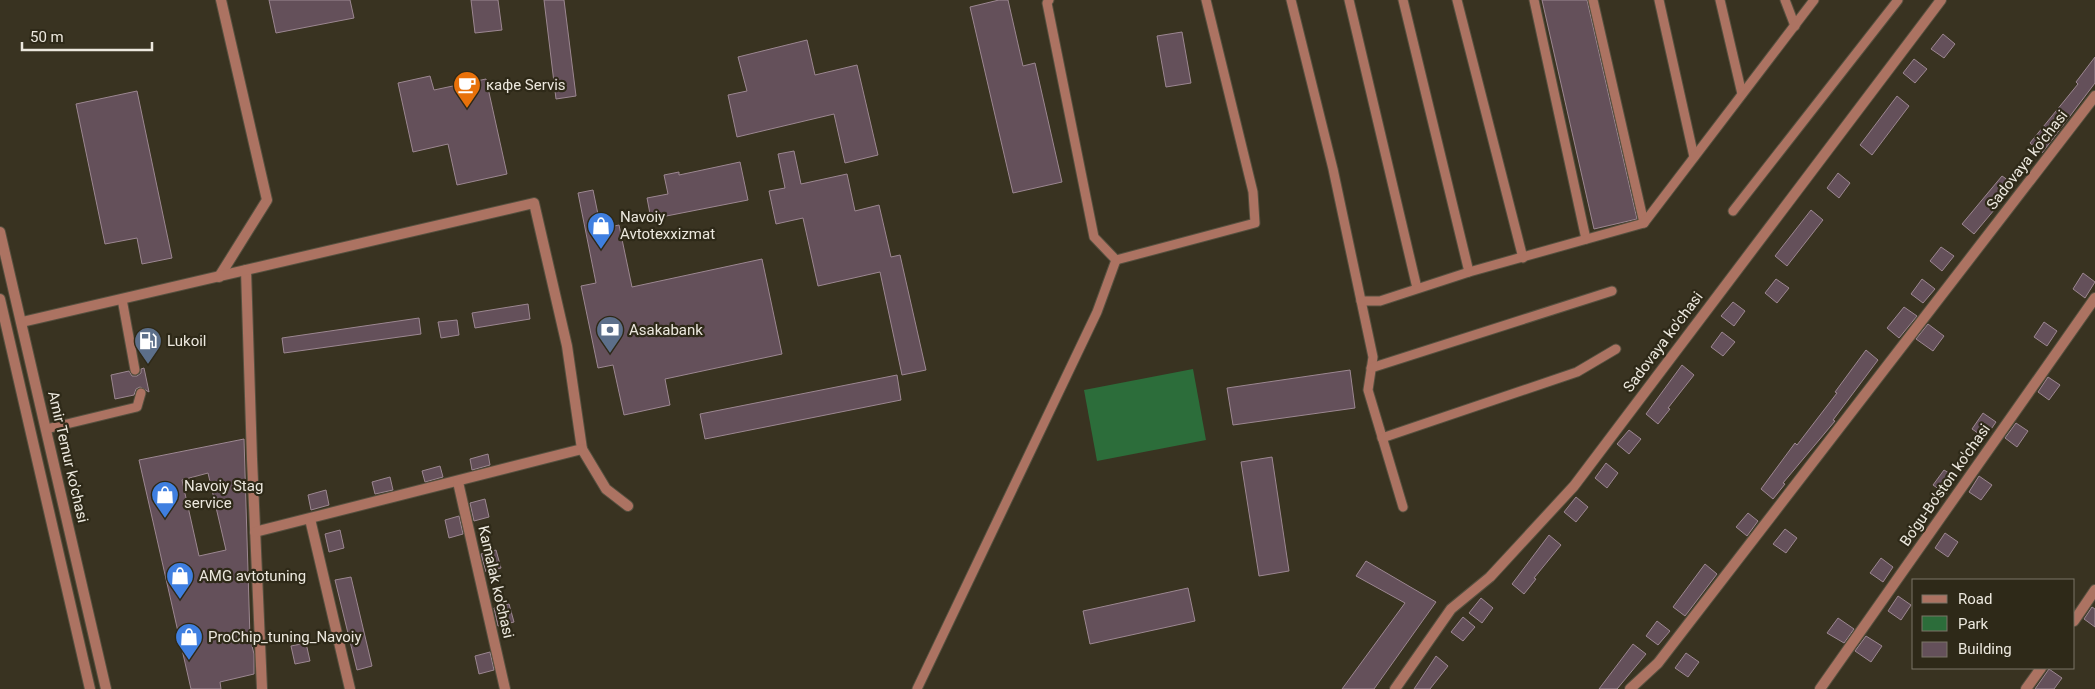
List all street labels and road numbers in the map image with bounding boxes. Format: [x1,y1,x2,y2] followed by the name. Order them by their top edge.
[1983,107,2071,213] street label: Sadovaya ko'chasi
[1619,288,1707,396] street label: Sadovaya ko'chasi
[44,389,92,525] street label: Amir Temur ko'chasi
[1896,420,1994,550] street label: Bo'gu-Bo'ston ko'chasi
[474,524,518,640] street label: Kamalak ko'chasi

